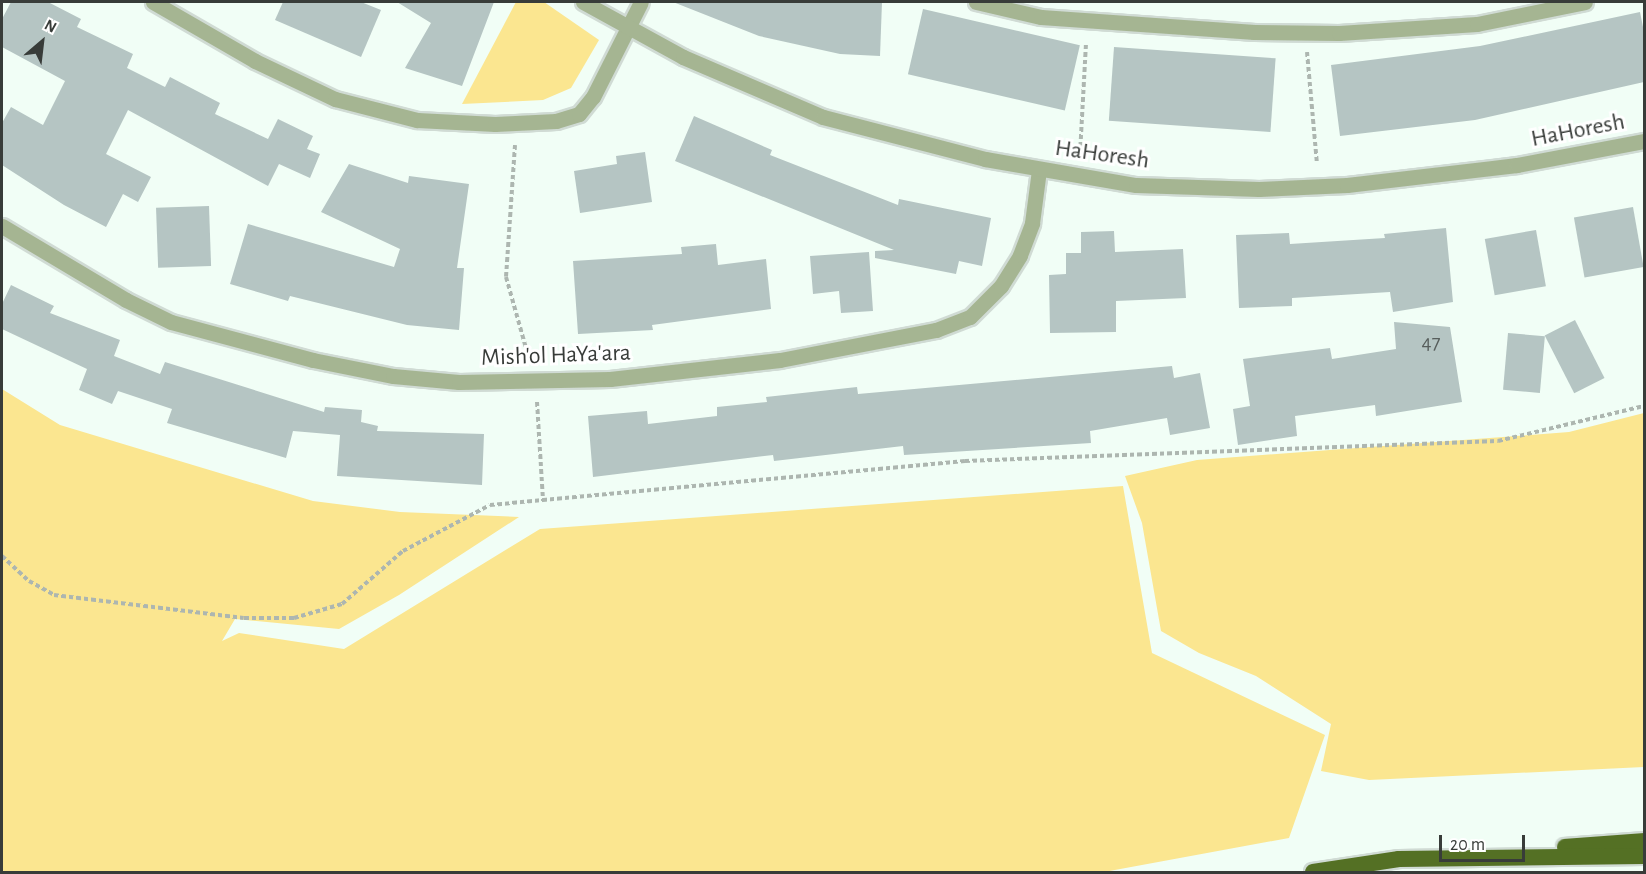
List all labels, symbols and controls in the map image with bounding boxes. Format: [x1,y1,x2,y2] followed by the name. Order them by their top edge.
[12,12,72,72] north arrow
[42,16,59,36] text: N
[1529,108,1627,154] street label: HaHoresh
[1053,134,1151,176] street label: HaHoresh
[1422,330,1440,356] house number: 47
[481,339,631,373] street label: Mish'ol HaYa'ara
[1442,823,1528,861] scale bar
[1450,836,1485,854] text: 20 m

